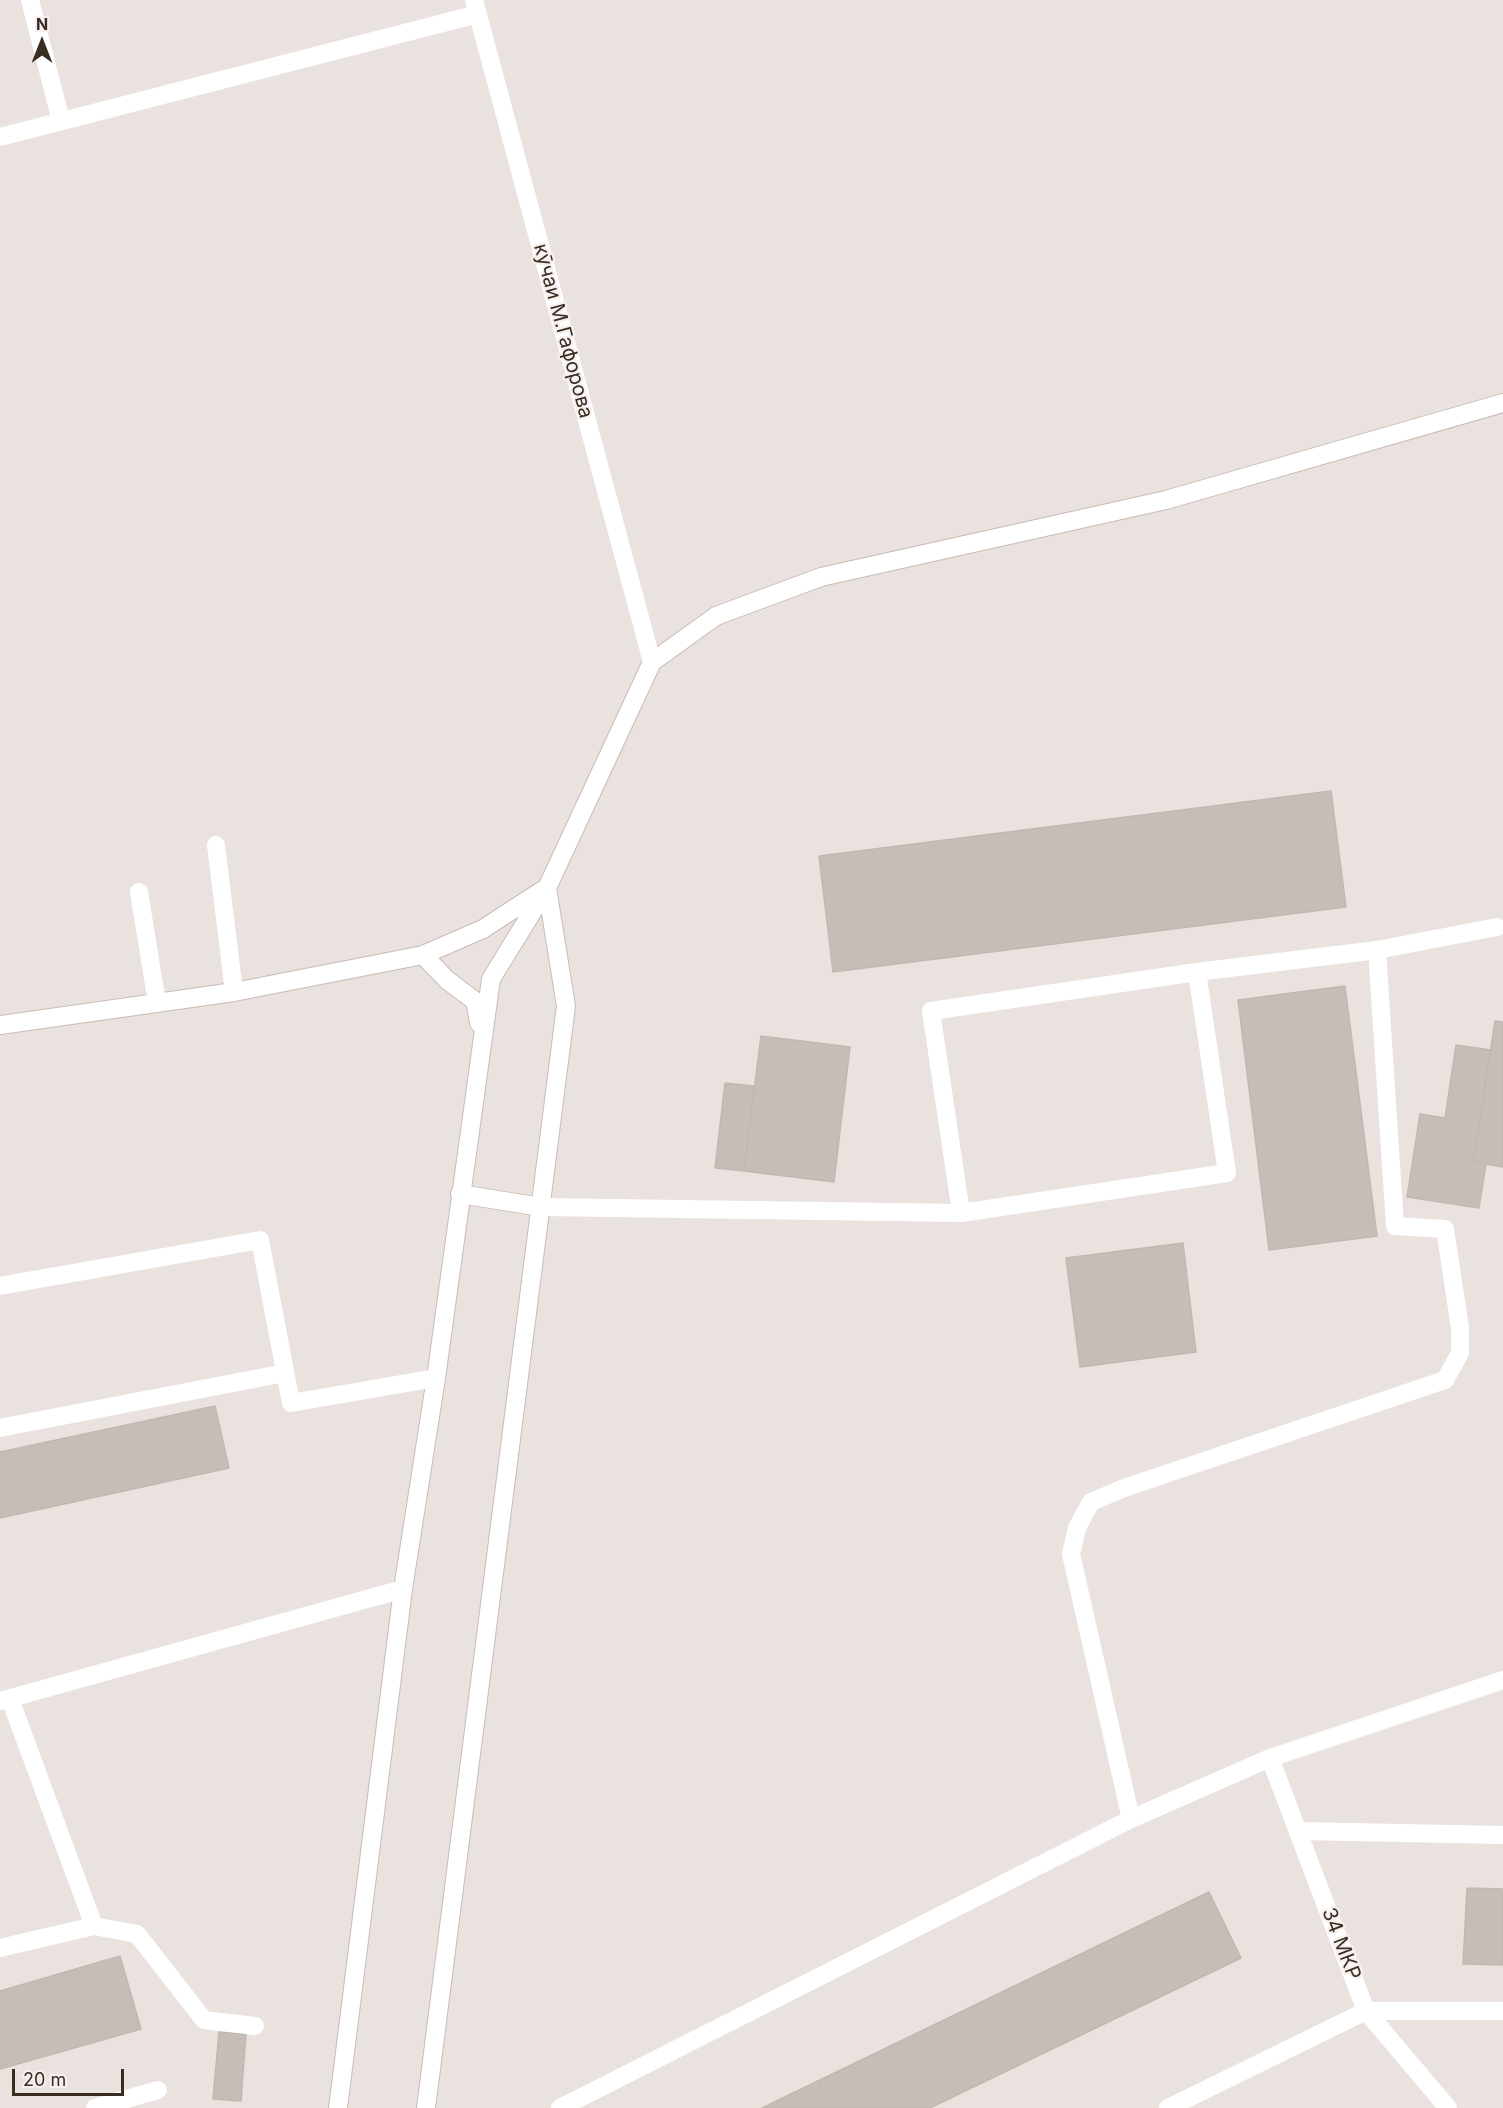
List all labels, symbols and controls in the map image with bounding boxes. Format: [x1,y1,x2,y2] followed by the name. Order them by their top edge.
[12,12,72,72] north arrow
[36,14,48,34] text: N
[528,241,598,421] street label: кӯчаи М.Гафорова
[1316,1905,1366,1983] street label: 34 МКР
[15,2057,128,2095] scale bar
[23,2069,66,2090] text: 20 m

